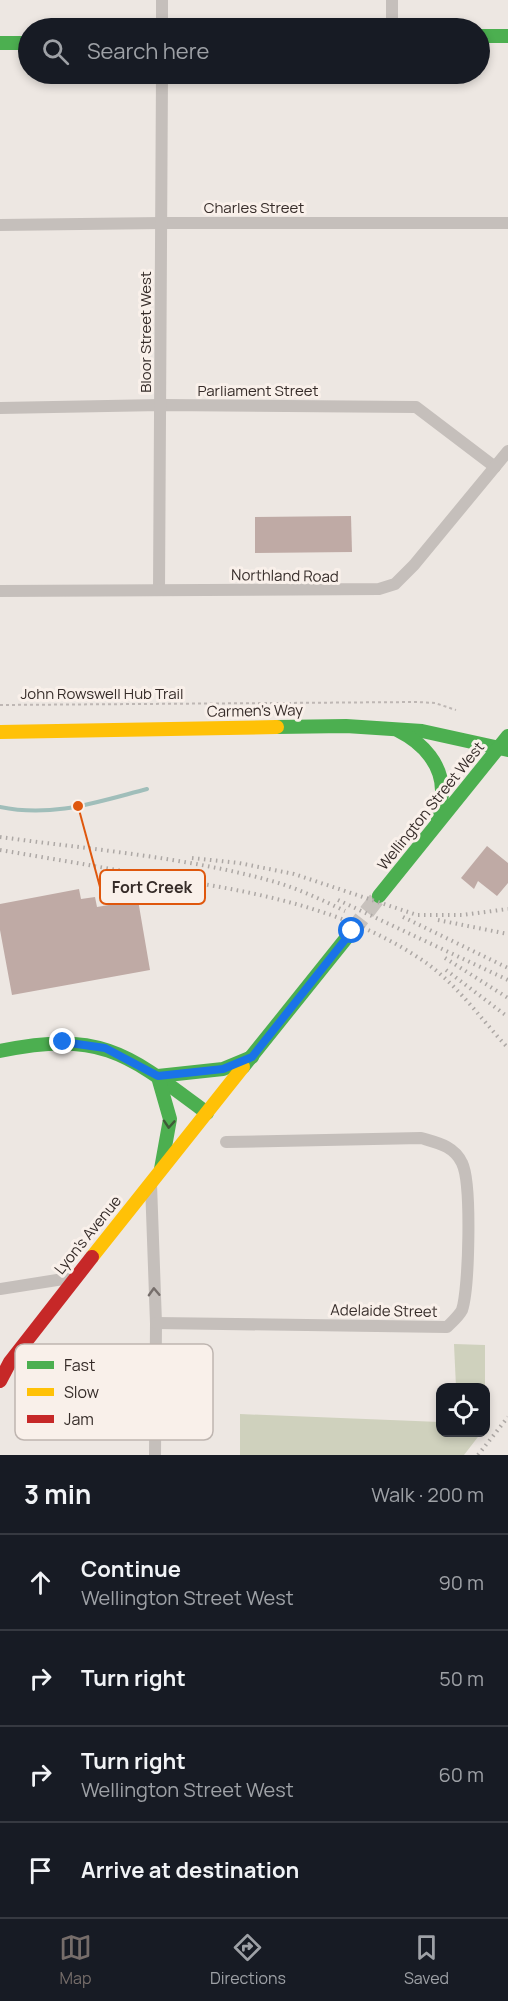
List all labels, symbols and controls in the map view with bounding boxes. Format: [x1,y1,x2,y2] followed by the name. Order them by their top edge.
[18,18,490,84] search box
[39,35,72,68] icon: search
[87,36,209,66] text: Search here
[204,197,304,218] street label: Charles Street
[135,271,156,393] street label: Bloor Street West
[198,380,318,401] street label: Parliament Street
[231,564,339,587] street label: Northland Road
[20,683,184,704] street label: John Rowswell Hub Trail
[207,699,303,722] street label: Carmen's Way
[372,737,489,874] street label: Wellington Street West
[100,870,205,904] callout: Fort Creek
[112,876,193,898] text: Fort Creek
[338,917,364,943] route start
[49,1028,75,1054] route end
[162,1119,175,1128] one-way arrow
[49,1191,126,1279] street label: Lyon's Avenue
[148,1287,161,1296] one-way arrow
[330,1299,438,1322] street label: Adelaide Street
[15,1344,213,1440] legend
[64,1354,95,1376] text: Fast
[64,1381,99,1403] text: Slow
[436,1383,490,1437] map controls
[436,1383,490,1437] button: locate
[64,1408,94,1430] text: Jam
[24,1476,91,1512] text: 3 min
[371,1481,484,1508] text: Walk · 200 m
[81,1554,181,1584] text: Continue
[24,1566,57,1599] icon: ahead
[438,1569,484,1596] text: 90 m
[81,1584,294,1611] text: Wellington Street West
[24,1662,57,1695] icon: right
[81,1663,186,1693] text: Turn right
[439,1665,484,1692] text: 50 m
[81,1746,186,1776] text: Turn right
[24,1758,57,1791] icon: right
[438,1761,484,1788] text: 60 m
[81,1776,294,1803] text: Wellington Street West
[24,1854,57,1887] icon: arrive
[81,1855,299,1885] text: Arrive at destination
[59,1931,92,1989] tab: Map
[210,1931,286,1989] tab: Directions
[404,1931,449,1989] tab: Saved

